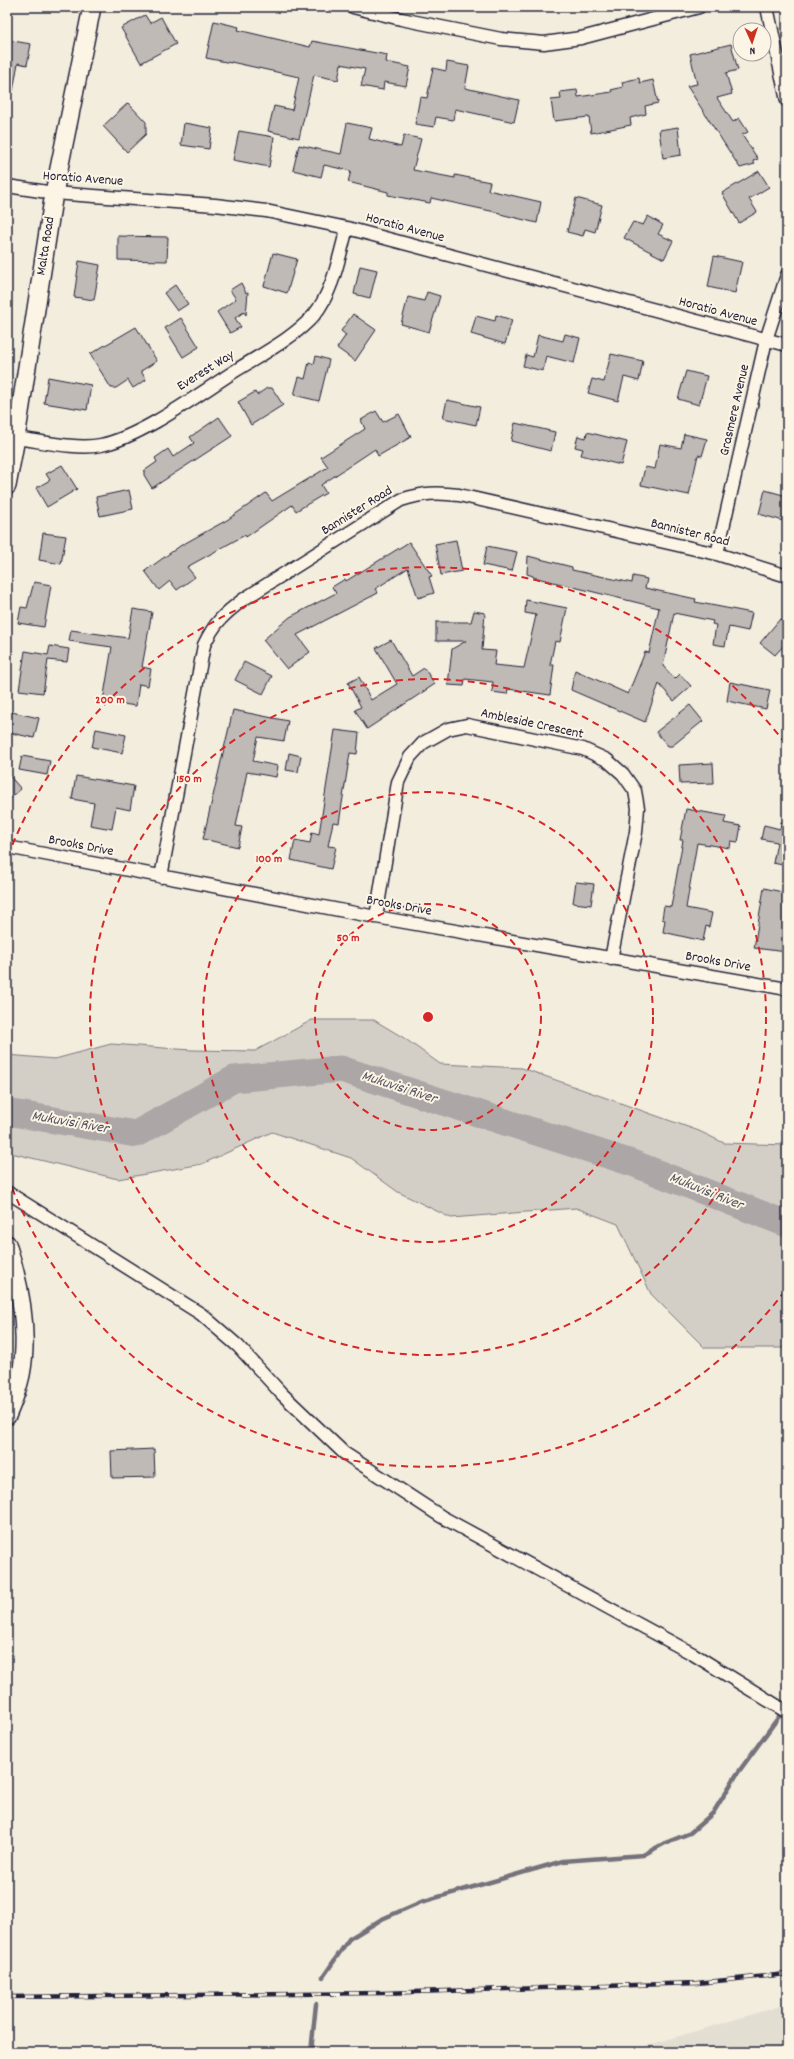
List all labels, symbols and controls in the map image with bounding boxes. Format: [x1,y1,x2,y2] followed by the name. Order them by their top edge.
[732,22,772,62] north arrow
[749,42,756,58] text: N
[42,166,124,192] street label: Horatio Avenue
[363,208,447,248] street label: Horatio Avenue
[31,215,61,277] street label: Malta Road
[676,292,760,332] street label: Horatio Avenue
[173,345,239,397] street label: Everest Way
[715,362,755,458] street label: Grasmere Avenue
[318,481,396,541] street label: Bannister Road
[649,514,731,552] street label: Bannister Road
[95,692,125,709] text: 200 m
[479,703,585,745] street label: Ambleside Crescent
[176,771,202,788] text: 150 m
[47,830,115,862] street label: Brooks Drive
[256,851,282,868] text: 100 m
[365,890,433,922] street label: Brooks Drive
[336,930,360,947] text: 50 m
[684,946,752,978] street label: Brooks Drive
[421,1010,435,1024] centre of rings
[359,1066,441,1111] water label: Mukuvisi River
[30,1105,112,1141] water label: Mukuvisi River
[666,1167,748,1217] water label: Mukuvisi River

